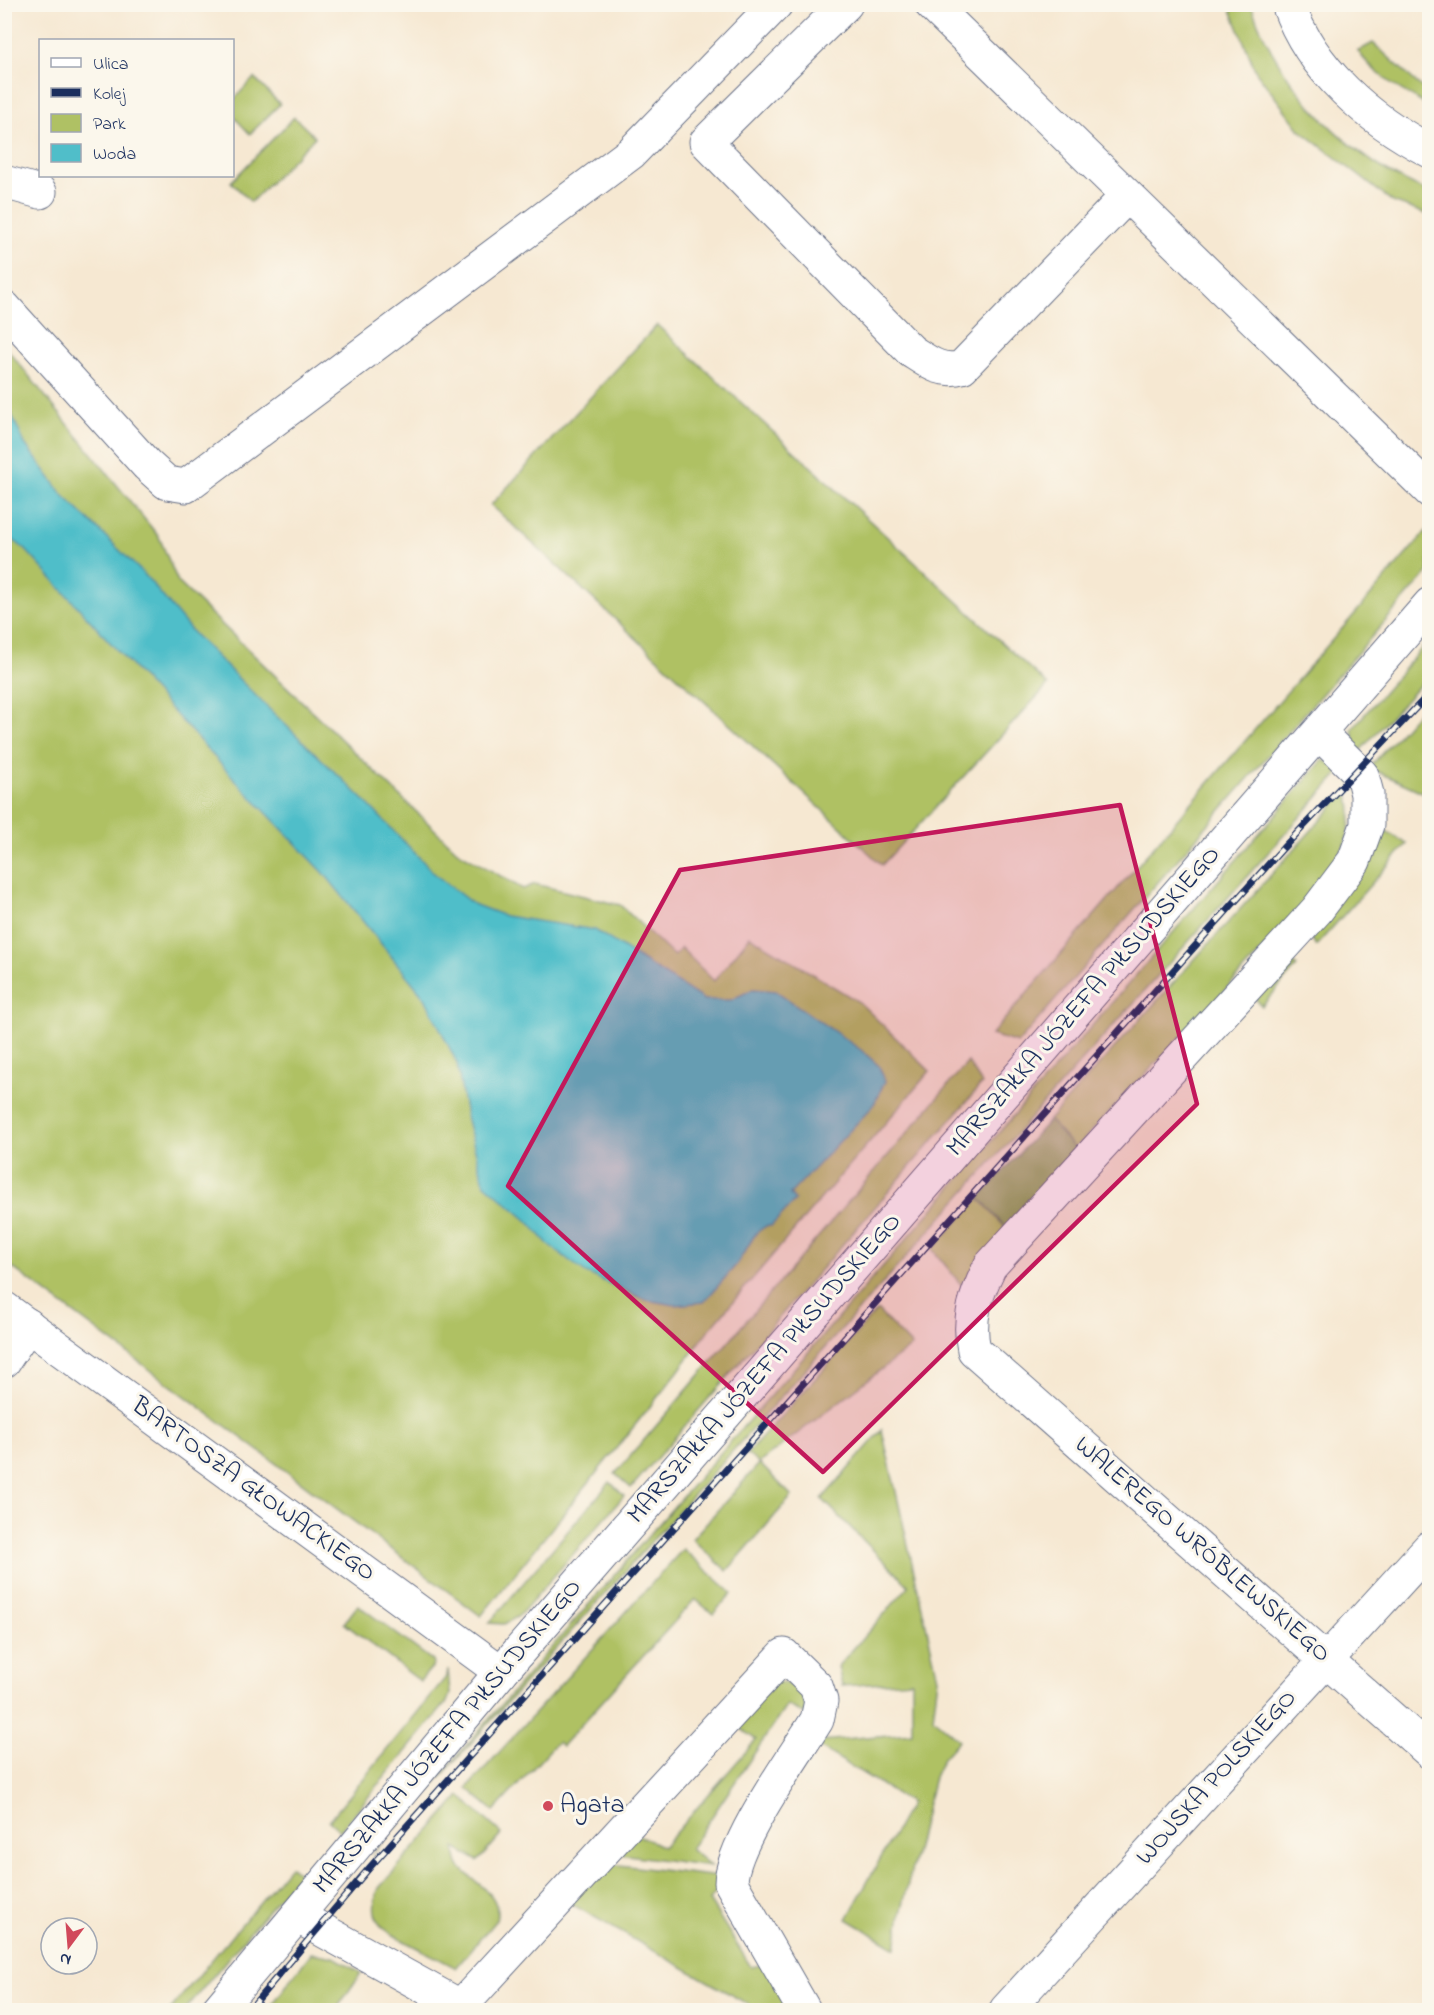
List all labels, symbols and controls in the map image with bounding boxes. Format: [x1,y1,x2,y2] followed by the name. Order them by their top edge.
[39,39,234,177] legend
[93,52,128,78] text: Ulica
[93,82,126,108] text: Kolej
[93,112,126,138] text: Park
[93,142,136,168] text: Woda
[938,838,1230,1166] street label: MARSZAŁKA JÓZEFA PIŁSUDSKIEGO
[619,1205,911,1533] street label: MARSZAŁKA JÓZEFA PIŁSUDSKIEGO
[122,1388,383,1592] street label: BARTOSZA GŁOWACKIEGO
[1065,1428,1339,1672] street label: WALEREGO WRÓBLEWSKIEGO
[304,1571,592,1903] street label: MARSZAŁKA JÓZEFA PIŁSUDSKIEGO
[1127,1681,1307,1875] street label: WOJSKA POLSKIEGO
[560,1787,625,1825] place label: Agata
[541,1799,555,1813] marker: Agata
[39,1916,99,1976] north arrow
[57,1945,74,1972] text: N

